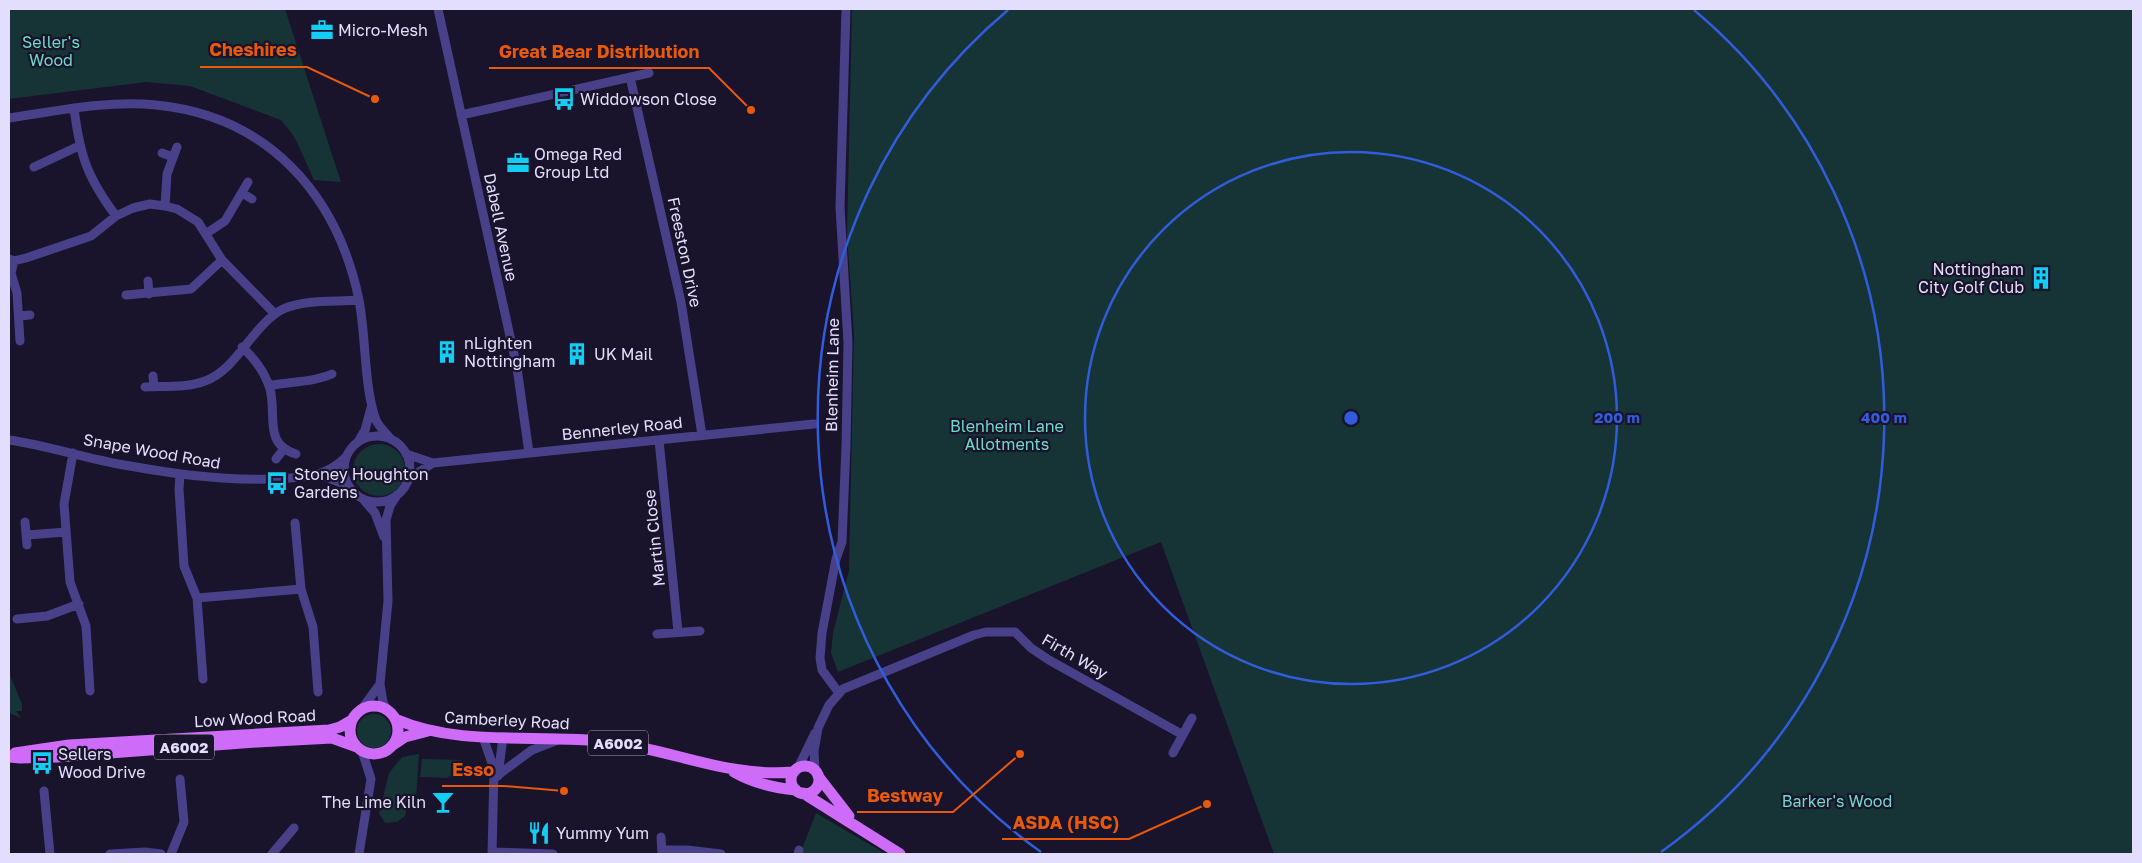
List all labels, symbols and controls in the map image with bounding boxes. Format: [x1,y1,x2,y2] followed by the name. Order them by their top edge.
[309,17,335,43] office icon: Micro-Mesh
[338,20,428,40] place label: Micro-Mesh
[22,32,80,70] park label: Seller's Wood
[200,34,307,67] callout: Cheshires
[489,35,709,68] callout: Great Bear Distribution
[209,38,297,60] text: Cheshires
[499,40,699,62] text: Great Bear Distribution
[551,86,577,112] bus stop icon: Widdowson Close
[580,89,717,109] place label: Widdowson Close
[534,144,622,182] place label: Omega Red Group Ltd
[505,150,531,176] office icon: Omega Red Group Ltd
[480,171,522,283] street label: Dabell Avenue
[664,195,706,309] street label: Freeston Drive
[1918,259,2024,297] place label: Nottingham City Golf Club
[2028,265,2054,291] building icon: Nottingham City Golf Club
[821,318,843,432] street label: Blenheim Lane
[464,333,555,371] place label: nLighten Nottingham
[434,339,460,365] building icon: nLighten Nottingham
[564,341,590,367] building icon: UK Mail
[594,344,653,364] place label: UK Mail
[1594,408,1640,426] text: 200 m
[1861,408,1907,426] text: 400 m
[1342,409,1360,427] centre of rings
[561,412,683,444] street label: Bennerley Road
[950,416,1064,454] park label: Blenheim Lane Allotments
[82,429,222,473] street label: Snape Wood Road
[294,464,428,502] place label: Stoney Houghton Gardens
[264,470,290,496] bus stop icon: Stoney Houghton Gardens
[639,489,669,587] street label: Martin Close
[1038,629,1112,683] street label: Firth Way
[193,705,317,731] street label: Low Wood Road
[444,707,570,733] street label: Camberley Road
[588,730,648,756] road number: A6002
[154,734,214,760] road number: A6002
[58,744,145,782] place label: Sellers Wood Drive
[29,750,55,776] bus stop icon: Sellers Wood Drive
[442,753,504,786] callout: Esso
[452,758,494,780] text: Esso
[857,779,953,812] callout: Bestway
[867,784,943,806] text: Bestway
[430,789,456,815] bar icon: The Lime Kiln
[1782,791,1892,811] park label: Barker's Wood
[322,792,426,812] place label: The Lime Kiln
[1002,806,1129,839] callout: ASDA (HSC)
[1013,811,1119,833] text: ASDA (HSC)
[526,820,552,846] restaurant icon: Yummy Yum
[556,823,649,843] place label: Yummy Yum

